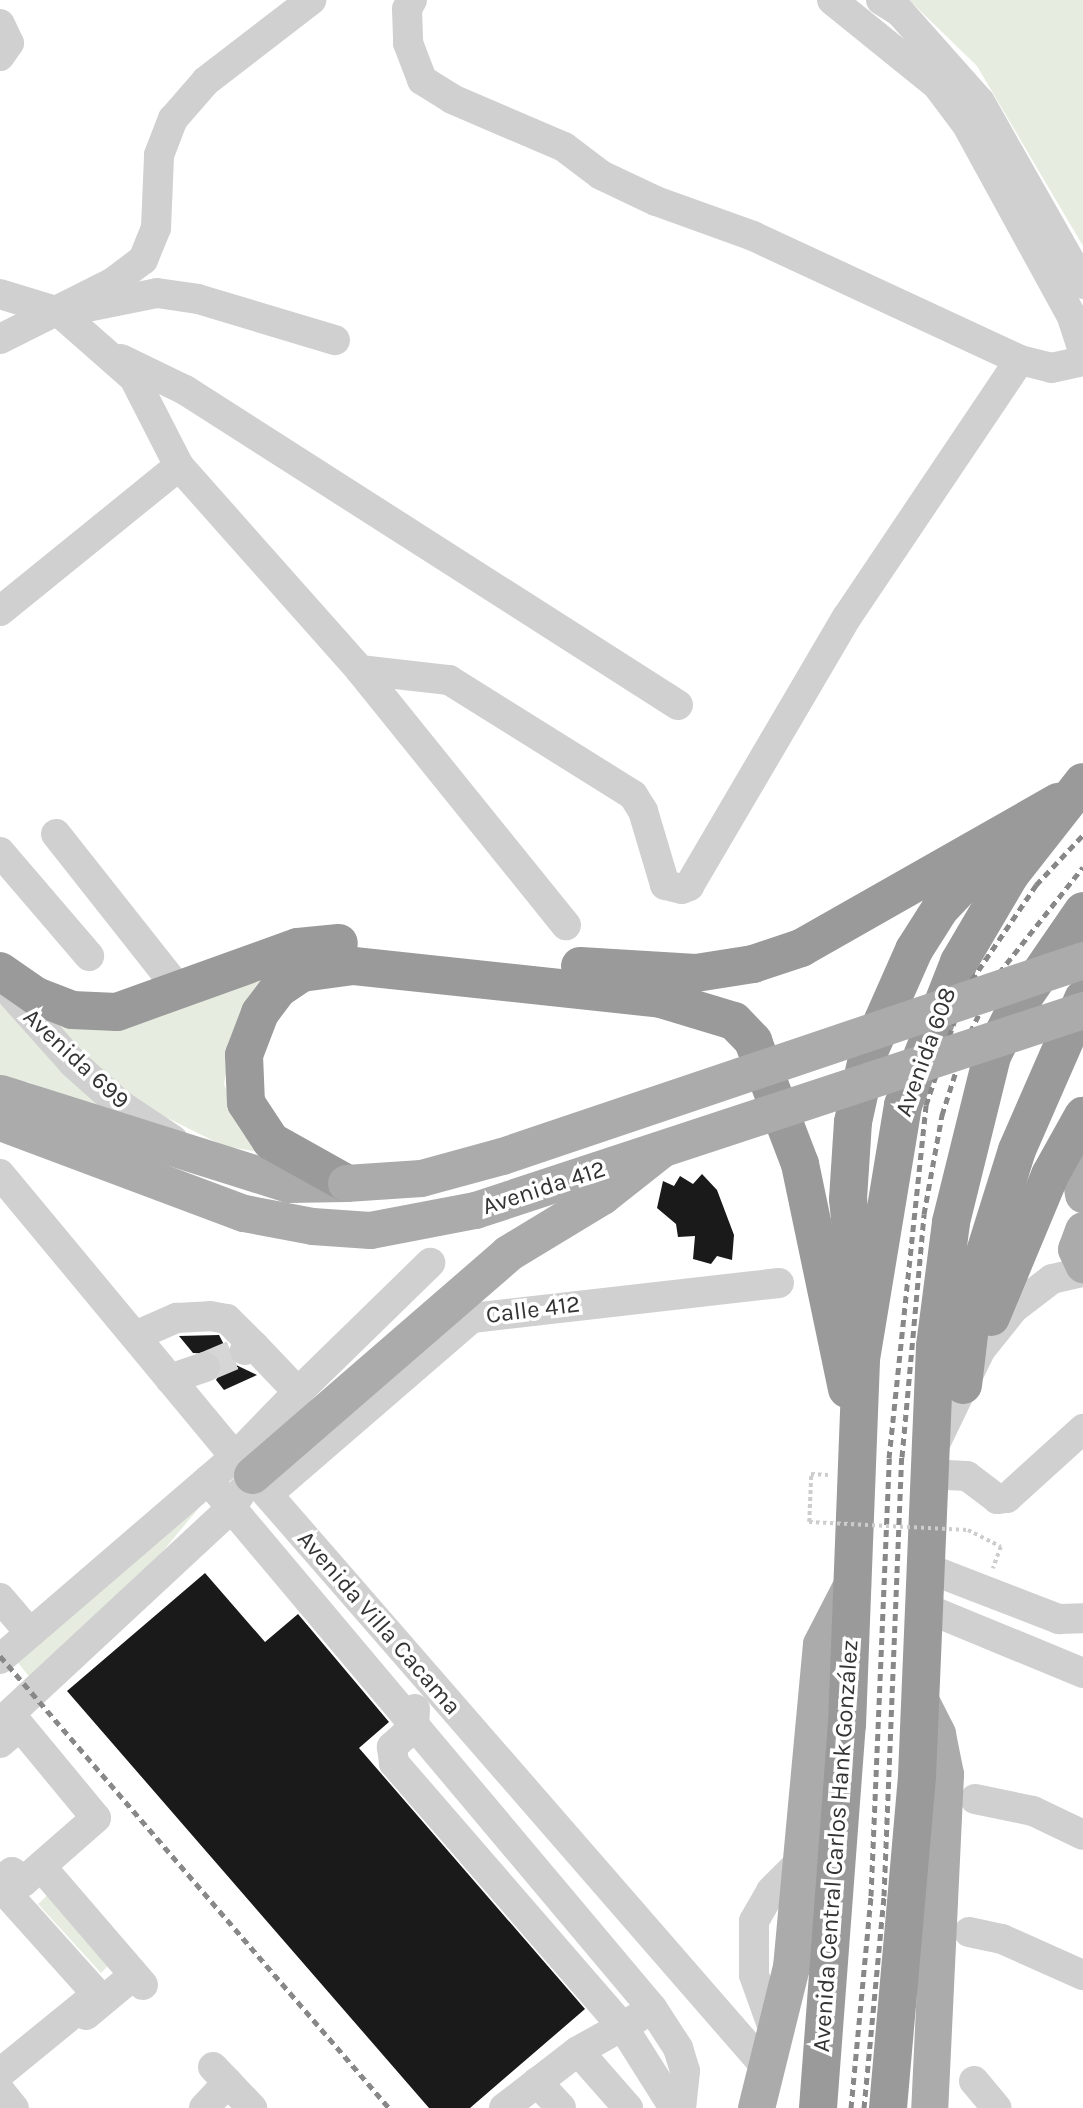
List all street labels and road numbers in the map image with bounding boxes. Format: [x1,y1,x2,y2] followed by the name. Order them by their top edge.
[889,984,963,1120] street label: Avenida 608
[17,1003,135,1115] street label: Avenida 699
[479,1155,609,1221] street label: Avenida 412
[484,1290,582,1330] street label: Calle 412
[291,1525,467,1721] street label: Avenida Villa Cacama
[807,1639,865,2053] street label: Avenida Central Carlos Hank González

